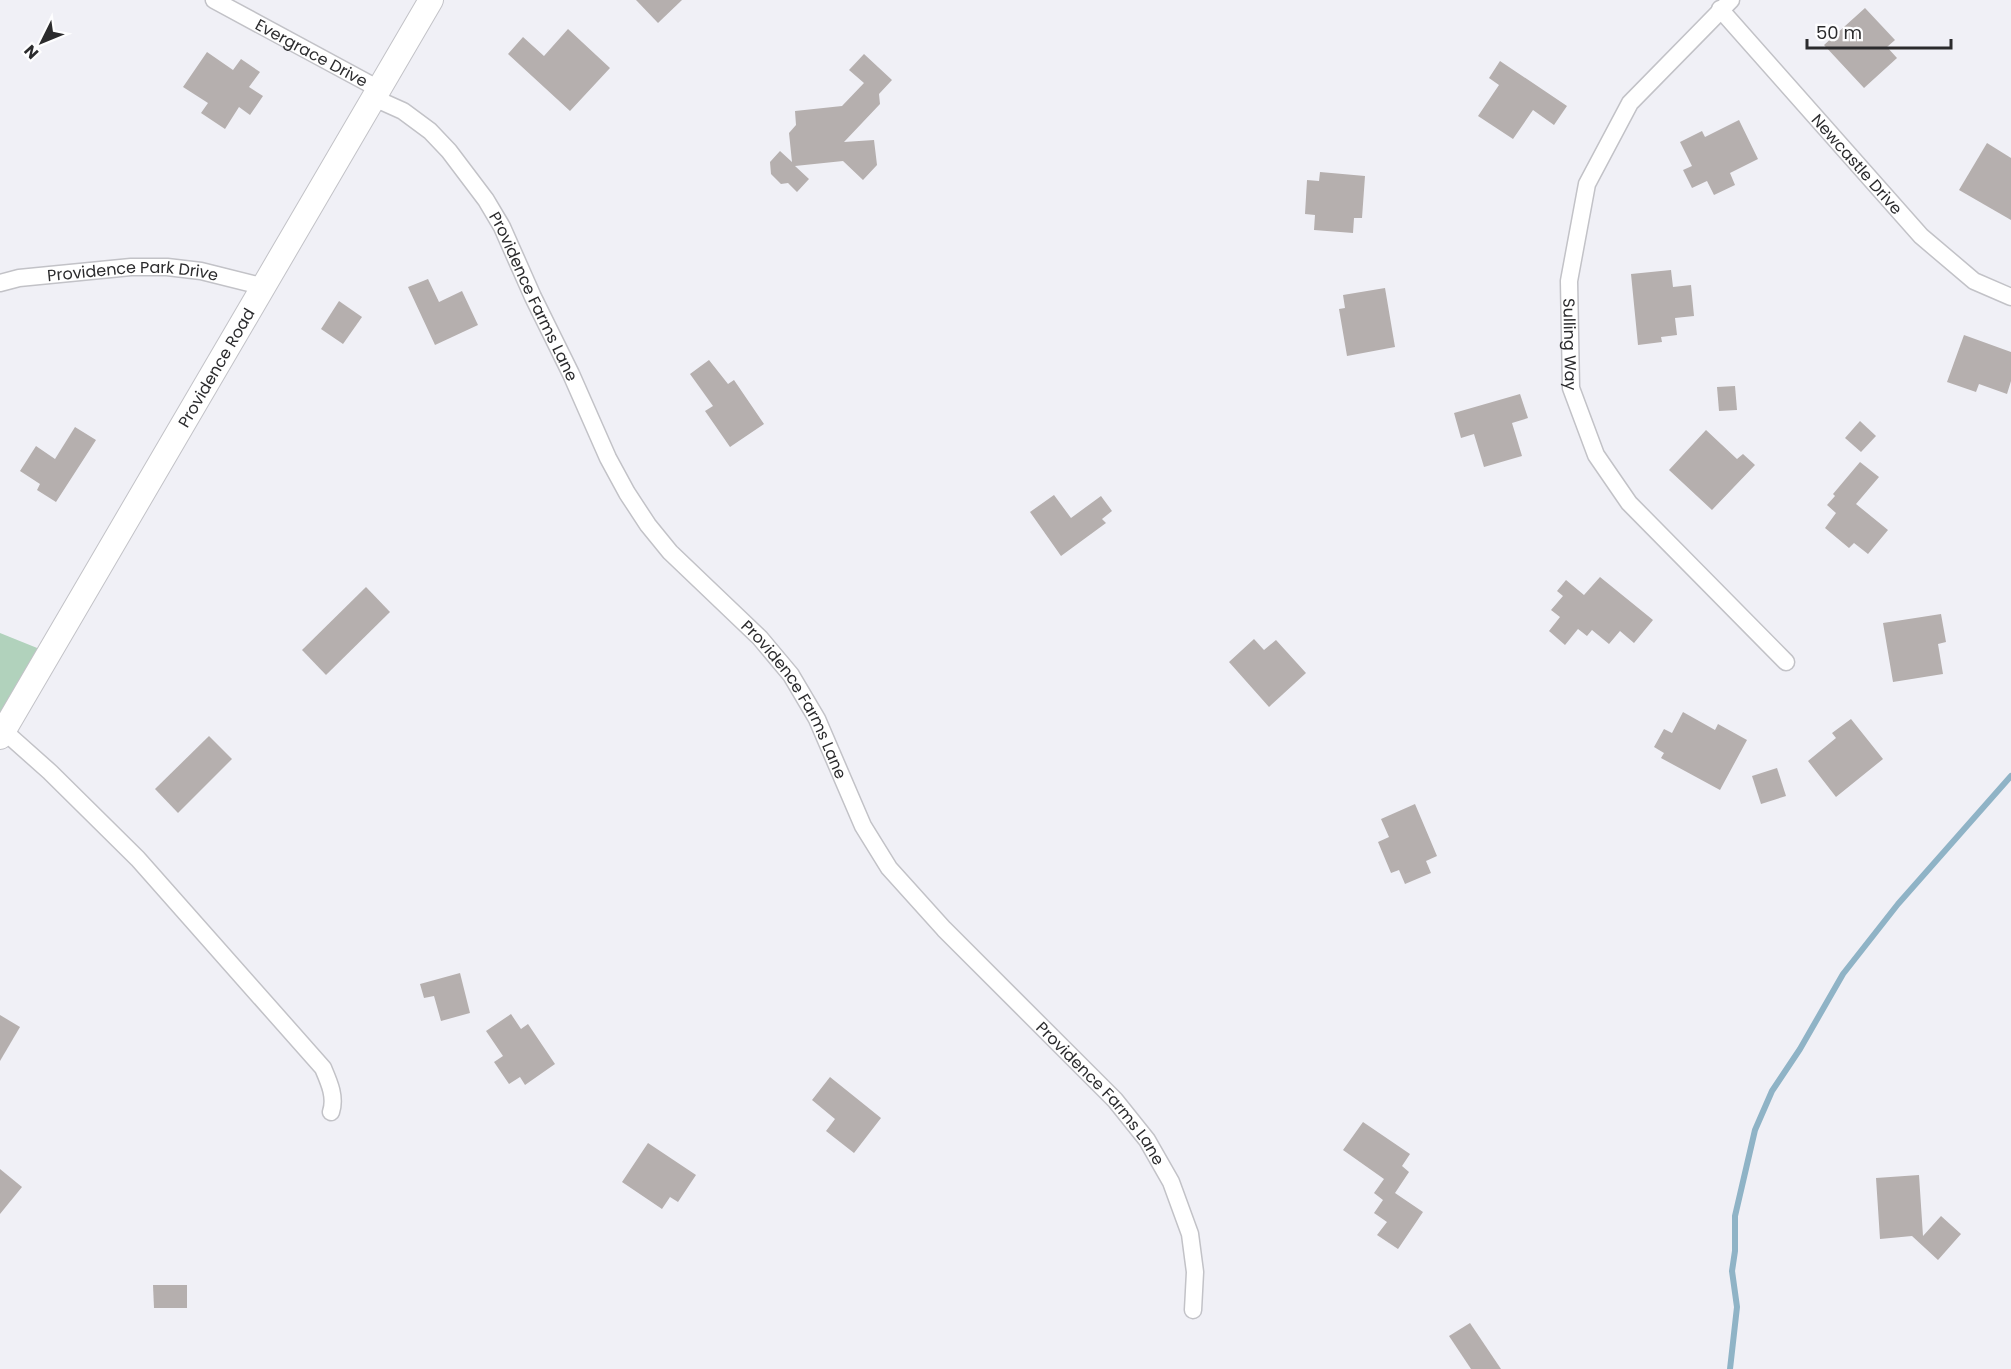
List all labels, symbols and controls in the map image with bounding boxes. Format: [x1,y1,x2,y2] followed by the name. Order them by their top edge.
[12,12,72,72] north arrow
[1807,12,1951,50] scale bar
[251,13,372,93] street label: Evergrace Drive
[1816,20,1862,45] text: 50 m
[19,40,44,64] text: N
[1806,109,1908,220] street label: Newcastle Drive
[483,207,584,385] street label: Providence Farms Lane
[46,256,221,287] street label: Providence Park Drive
[1557,298,1582,391] street label: Sulling Way
[172,304,260,432] street label: Providence Road
[736,615,852,782] street label: Providence Farms Lane
[1031,1016,1170,1169] street label: Providence Farms Lane

